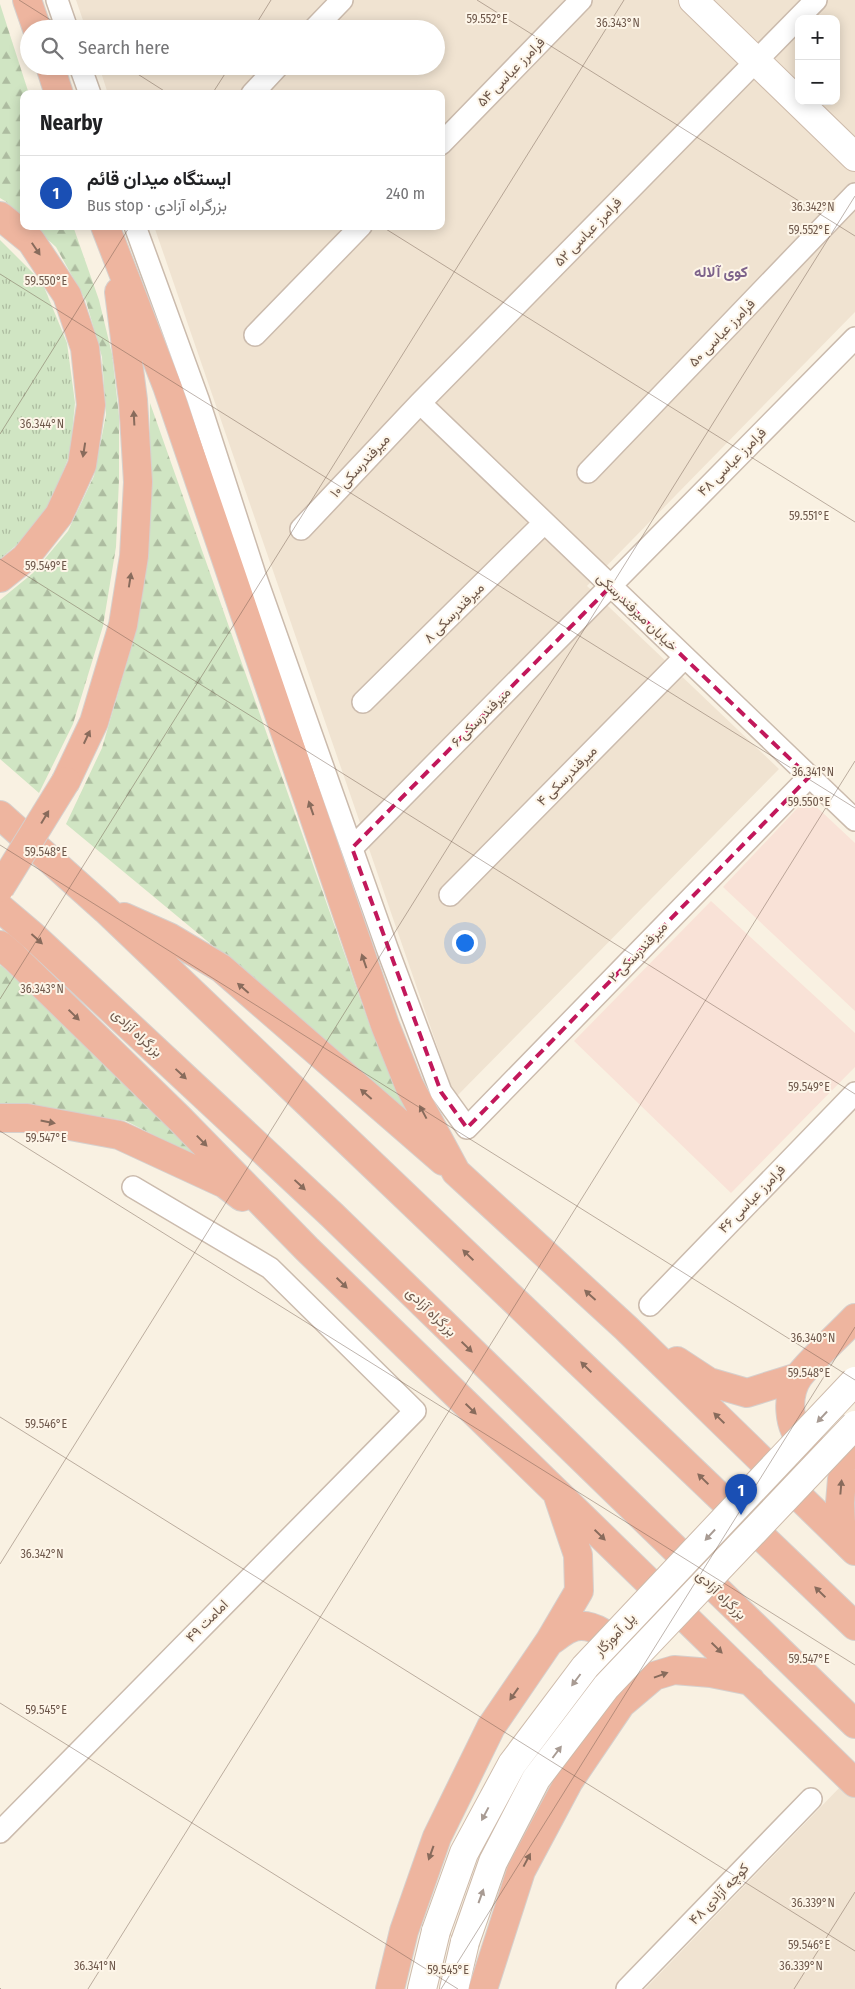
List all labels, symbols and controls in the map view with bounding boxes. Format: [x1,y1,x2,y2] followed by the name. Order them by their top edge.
[466,12,508,26] text: 59.552°E
[795,15,840,105] map controls
[795,15,840,60] button: +
[596,16,640,30] text: 36.343°N
[20,20,445,75] search box
[38,34,66,62] icon: search
[474,34,548,110] street label: فرامرز عباسی ۵۴
[78,36,170,59] text: Search here
[795,60,840,105] button: −
[40,110,102,136] text: Nearby
[87,167,231,190] text: ایستگاه میدان قائم
[53,184,59,203] text: 1
[386,184,425,203] text: 240 m
[551,194,625,270] street label: فرامرز عباسی ۵۲
[87,196,227,215] text: Bus stop · بزرگراه آزادی
[791,200,835,214] text: 36.342°N
[788,223,830,237] text: 59.552°E
[31,242,41,255] one-way arrow
[694,263,748,281] district label: کوی آلاله
[25,274,68,288] text: 59.550°E
[685,295,759,371] street label: فرامرز عباسی ۵۰
[129,410,137,426] one-way arrow
[20,417,64,431] text: 36.344°N
[694,424,770,500] street label: فرامرز عباسی ۴۸
[326,431,394,501] street label: میرفندرسکی ۱۰
[80,443,88,459] one-way arrow
[789,509,829,523] text: 59.551°E
[25,559,67,573] text: 59.549°E
[593,569,681,655] street label: خیابان میرفندرسکی
[127,572,135,588] one-way arrow
[420,579,488,647] street label: میرفندرسکی ۸
[448,684,514,750] street label: میرفندرسکی ۶
[83,729,91,744] one-way arrow
[533,742,601,810] street label: میرفندرسکی ۴
[792,765,834,779] text: 36.341°N
[788,795,831,809] text: 59.550°E
[307,800,314,815] one-way arrow
[40,810,49,823] one-way arrow
[25,845,68,859] text: 59.548°E
[605,918,671,986] street label: میرفندرسکی ۲
[452,930,478,956] your location
[31,933,43,945] one-way arrow
[359,954,367,969] one-way arrow
[20,982,64,996] text: 36.343°N
[238,982,250,994] one-way arrow
[108,1005,166,1061] street label: بزرگراه آزادی
[67,1009,79,1021] one-way arrow
[175,1068,187,1080] one-way arrow
[788,1080,830,1094] text: 59.549°E
[361,1088,373,1100] one-way arrow
[419,1105,428,1119] one-way arrow
[41,1118,57,1126] one-way arrow
[25,1131,67,1145] text: 59.547°E
[196,1135,208,1147] one-way arrow
[715,1161,789,1237] street label: فرامرز عباسی ۴۶
[293,1179,305,1191] one-way arrow
[462,1249,474,1261] one-way arrow
[336,1277,348,1289] one-way arrow
[402,1284,460,1340] street label: بزرگراه آزادی
[584,1289,596,1301] one-way arrow
[791,1331,835,1345] text: 36.340°N
[461,1341,473,1353] one-way arrow
[580,1361,592,1373] one-way arrow
[788,1366,831,1380] text: 59.548°E
[465,1403,477,1415] one-way arrow
[816,1411,828,1423] one-way arrow
[713,1412,725,1424] one-way arrow
[25,1417,67,1431] text: 59.546°E
[698,1473,710,1485] one-way arrow
[725,1474,757,1515] pin: 1
[838,1479,846,1495] one-way arrow
[594,1529,606,1541] one-way arrow
[704,1529,716,1541] one-way arrow
[20,1547,64,1561] text: 36.342°N
[692,1567,750,1623] street label: بزرگراه آزادی
[814,1586,826,1598] one-way arrow
[182,1596,232,1646] street label: امامت ۴۹
[590,1610,640,1661] street label: پل آموزگار
[710,1642,722,1654] one-way arrow
[788,1652,830,1666] text: 59.547°E
[653,1671,668,1678] one-way arrow
[570,1673,581,1686] one-way arrow
[509,1687,519,1701] one-way arrow
[25,1703,67,1717] text: 59.545°E
[551,1746,562,1759] one-way arrow
[481,1807,489,1822] one-way arrow
[427,1846,434,1861] one-way arrow
[523,1853,531,1867] one-way arrow
[686,1860,753,1929] street label: کوچه آزادی ۴۸
[478,1888,486,1903] one-way arrow
[791,1896,835,1910] text: 36.339°N
[788,1938,830,1952] text: 59.546°E
[74,1959,116,1973] text: 36.341°N
[779,1959,823,1973] text: 36.339°N
[427,1963,469,1977] text: 59.545°E

